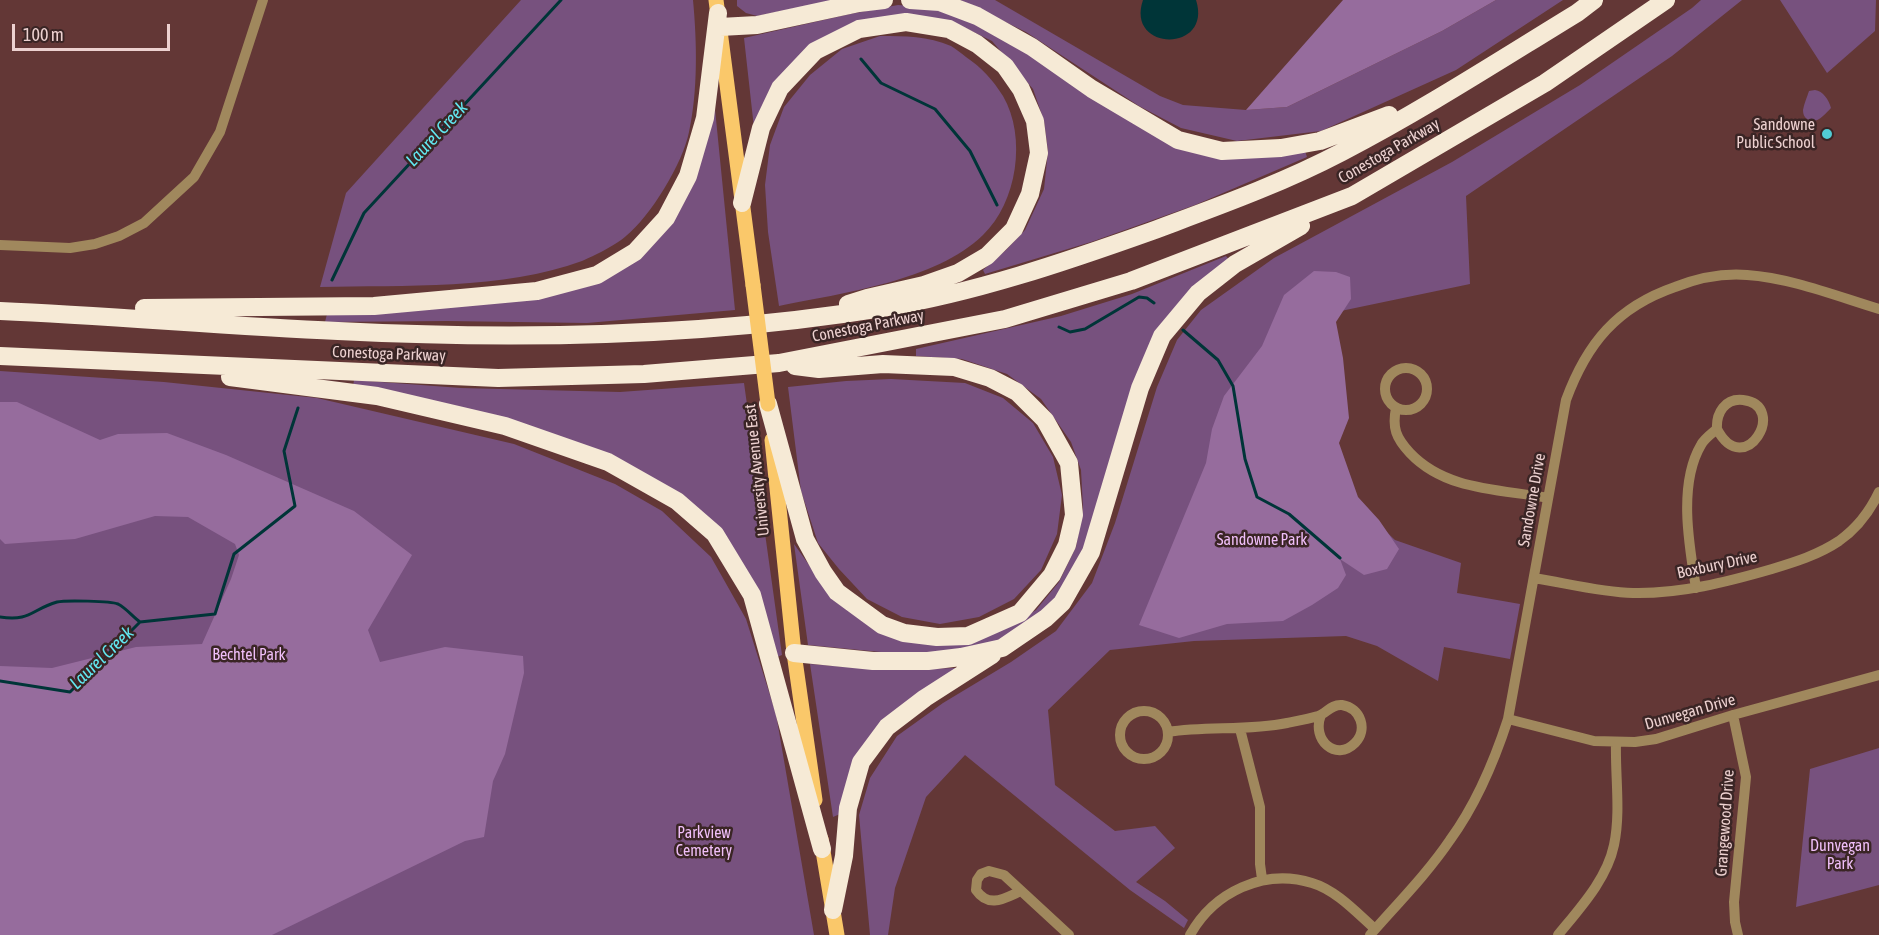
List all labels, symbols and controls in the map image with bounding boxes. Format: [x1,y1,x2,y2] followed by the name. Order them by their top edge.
[15,12,172,50] scale bar
[23,24,64,45] text: 100 m
[401,97,473,171] water label: Laurel Creek
[1335,114,1443,188] street label: Conestoga Parkway
[1736,115,1815,153] place label: Sandowne Public School
[1820,127,1834,141] marker: Sandowne Public School
[810,306,926,346] street label: Conestoga Parkway
[332,342,446,366] street label: Conestoga Parkway
[741,403,773,537] street label: University Avenue East
[1514,452,1550,548] street label: Sandowne Drive
[1217,530,1307,550] park label: Sandowne Park
[1675,547,1759,583] street label: Boxbury Drive
[65,622,139,694] water label: Laurel Creek
[212,645,286,665] park label: Bechtel Park
[1643,690,1737,734] street label: Dunvegan Drive
[1712,769,1738,877] street label: Grangewood Drive
[676,823,732,861] park label: Parkview Cemetery
[1810,836,1870,874] park label: Dunvegan Park

